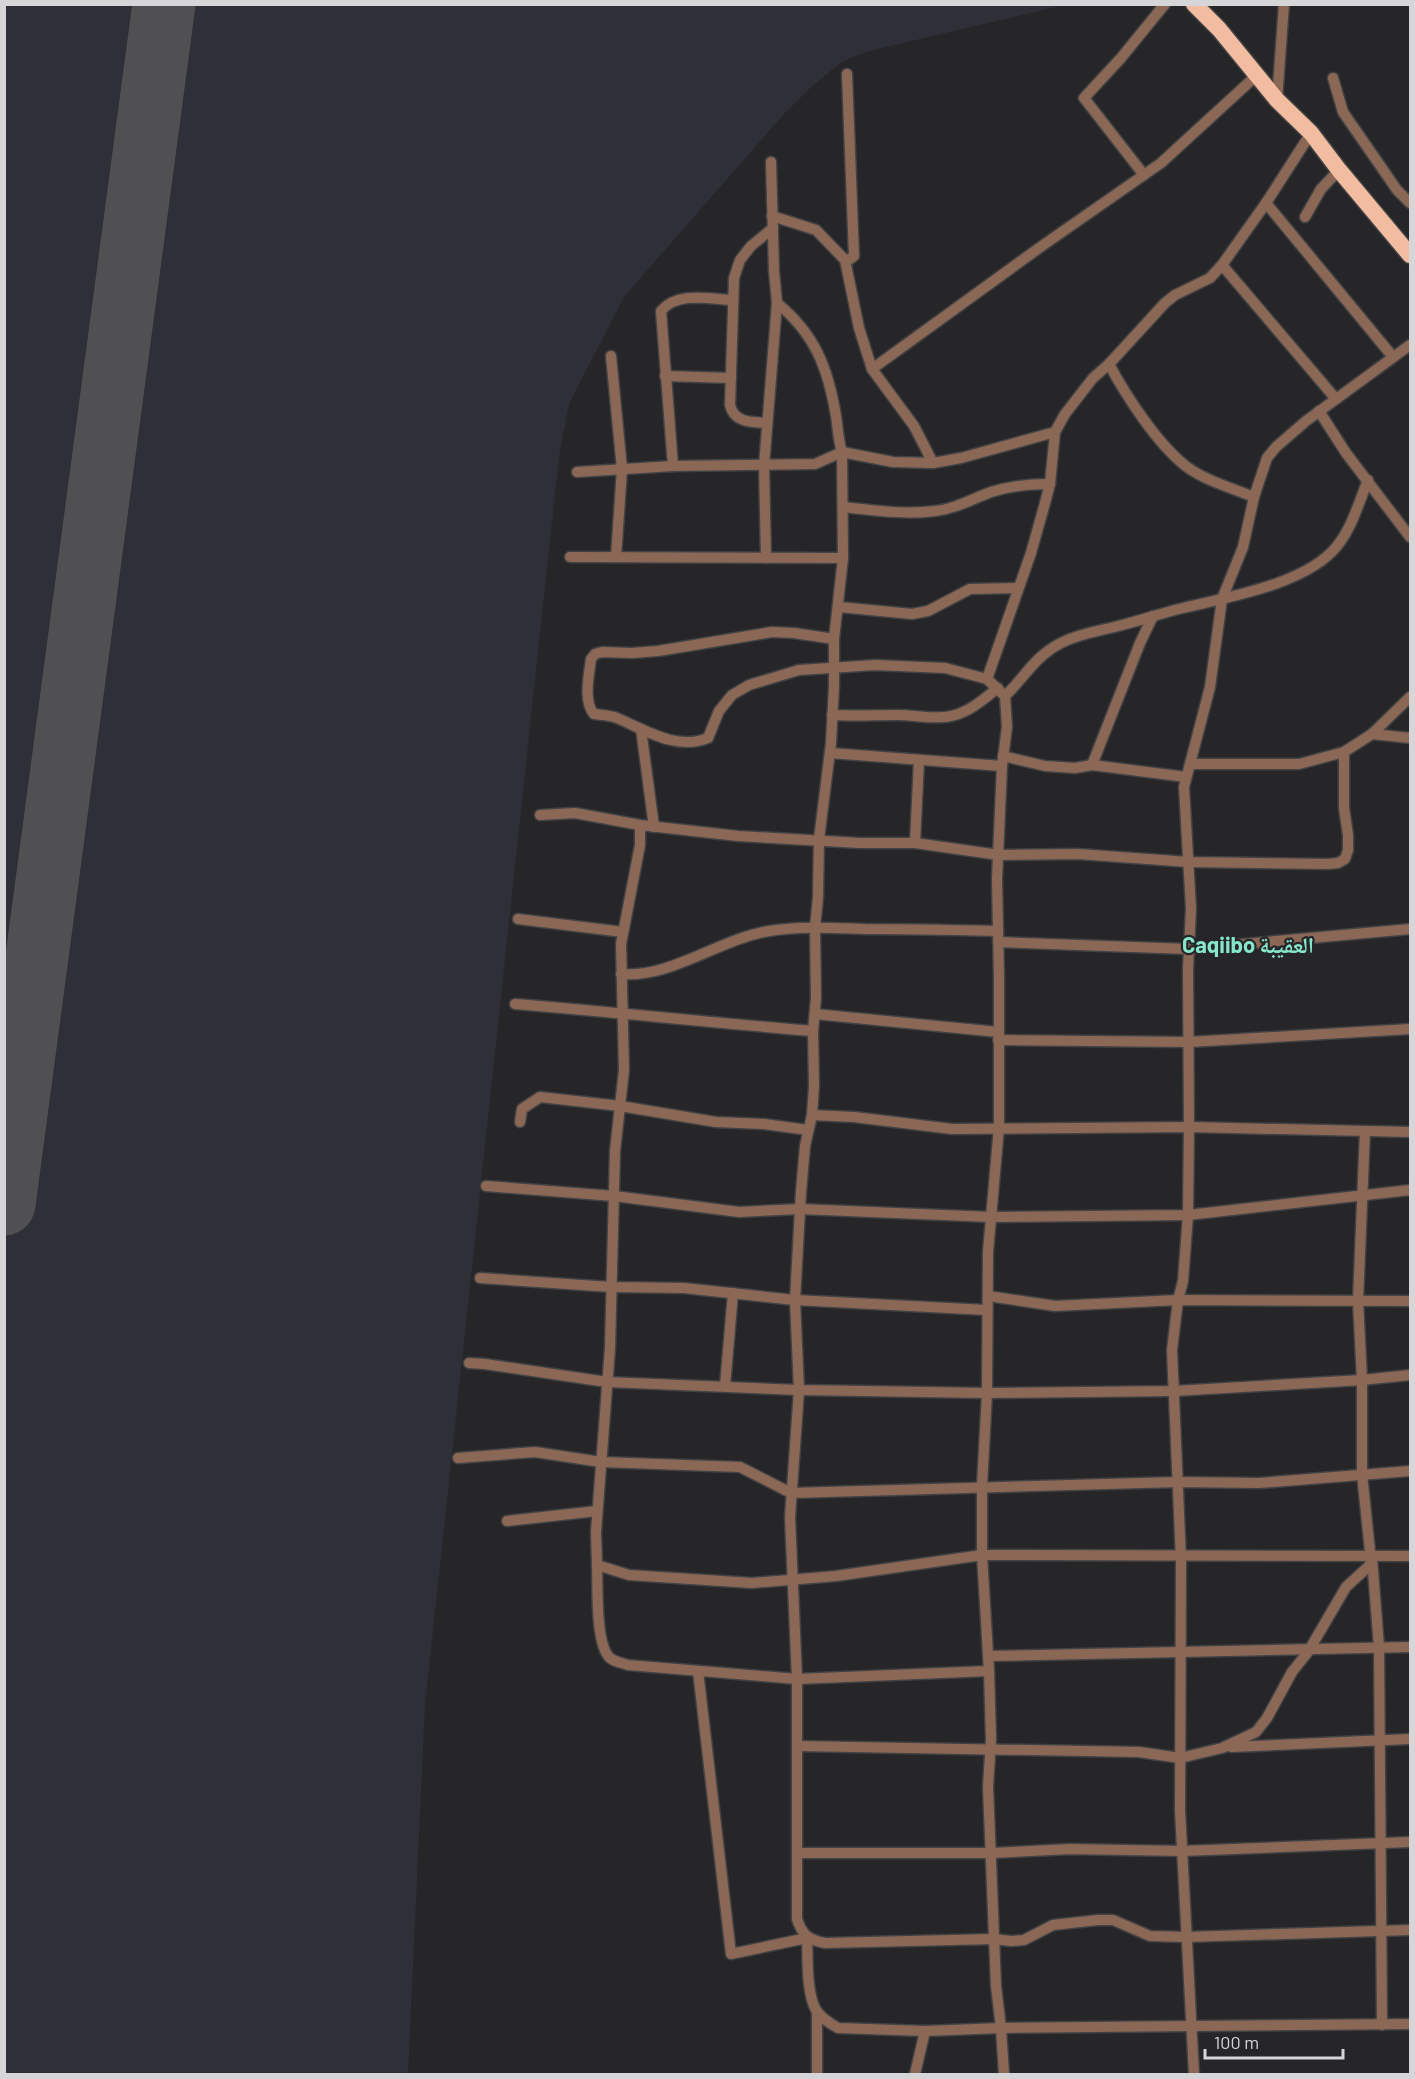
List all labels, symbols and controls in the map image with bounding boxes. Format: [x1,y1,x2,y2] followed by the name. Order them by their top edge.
[1182,931,1314,959] district label: Caqiibo العقيبة
[1205,2022,1343,2060] scale bar
[1214,2031,1259,2053] text: 100 m

